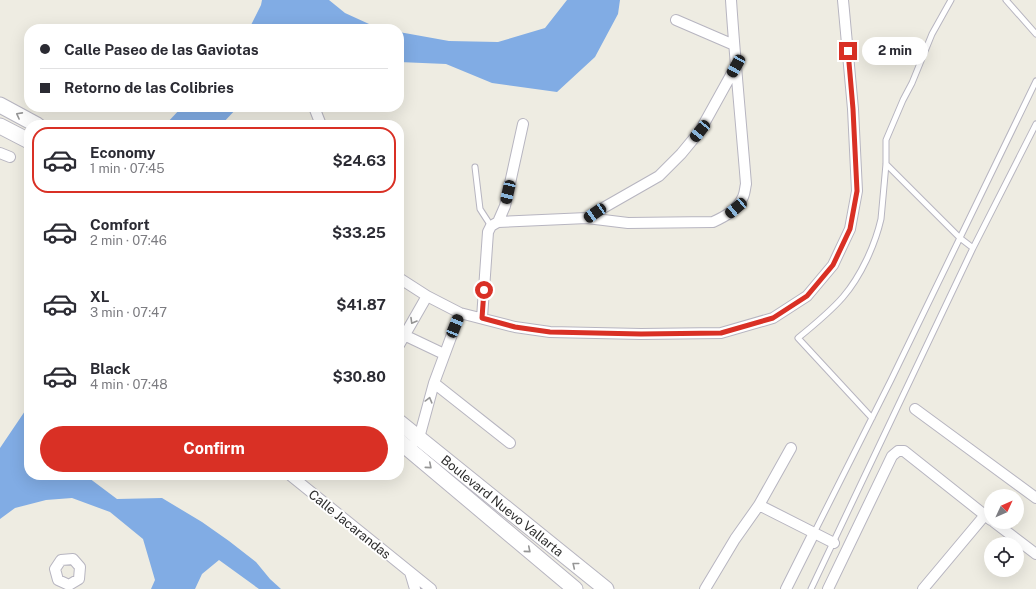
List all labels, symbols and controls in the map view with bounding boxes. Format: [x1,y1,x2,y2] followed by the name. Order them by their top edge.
[862,37,928,65] callout: 2 min
[64,41,259,58] text: Calle Paseo de las Gaviotas
[839,42,857,60] route end
[878,43,912,58] text: 2 min
[725,53,747,79] car
[64,79,234,96] text: Retorno de las Colibries
[15,112,23,120] one-way arrow
[688,118,712,144] car
[42,142,78,178] icon: car
[90,144,155,161] text: Economy
[333,152,386,169] text: $24.63
[90,161,164,176] text: 1 min · 07:45
[499,179,517,205] car
[723,196,749,220] car
[582,201,608,225] car
[42,214,78,250] icon: car
[90,216,150,233] text: Comfort
[332,224,386,241] text: $33.25
[90,233,167,248] text: 2 min · 07:46
[475,281,493,299] route start
[42,286,78,322] icon: car
[90,288,109,305] text: XL
[336,296,386,313] text: $41.87
[90,305,167,320] text: 3 min · 07:47
[445,313,465,339] car
[410,317,417,324] one-way arrow
[42,358,78,394] icon: car
[90,360,130,377] text: Black
[332,368,386,385] text: $30.80
[90,377,168,392] text: 4 min · 07:48
[425,397,433,403] one-way arrow
[40,426,388,472] button: Confirm
[438,452,566,560] street label: Boulevard Nuevo Vallarta
[424,462,432,469] one-way arrow
[306,487,394,562] street label: Calle Jacarandas
[984,489,1024,529] north arrow
[984,489,1024,577] map controls
[984,537,1024,577] button: locate
[524,545,531,552] one-way arrow
[573,562,580,569] one-way arrow

